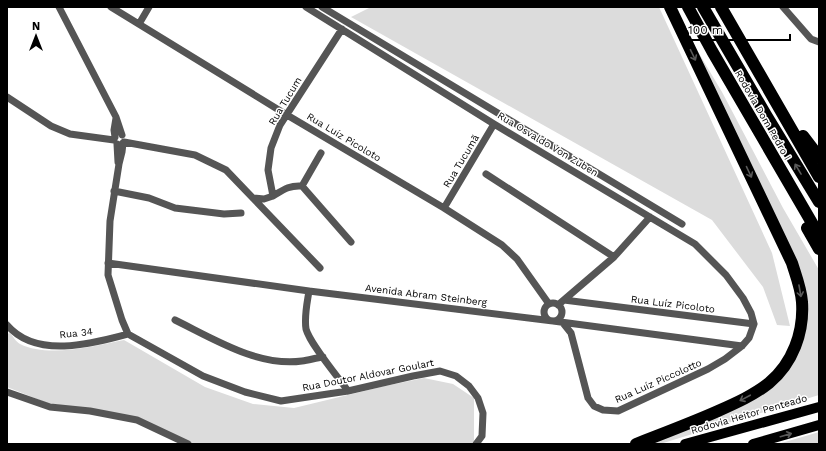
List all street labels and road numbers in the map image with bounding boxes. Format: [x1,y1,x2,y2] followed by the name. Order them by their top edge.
[733,68,793,162] street label: Rodovia Dom Pedro I
[266,75,304,127] street label: Rua Tucum
[496,110,600,178] street label: Rua Osvaldo Von Zuben
[305,111,383,163] street label: Rua Luíz Picoloto
[441,132,481,189] street label: Rua Tucumã
[364,282,488,308] street label: Avenida Abram Steinberg
[630,293,716,315] street label: Rua Luíz Picoloto
[59,326,93,340] street label: Rua 34
[301,357,436,393] street label: Rua Doutor Aldovar Goulart
[613,357,703,405] street label: Rua Luíz Piccolotto
[690,392,808,436] street label: Rodovia Heitor Penteado

